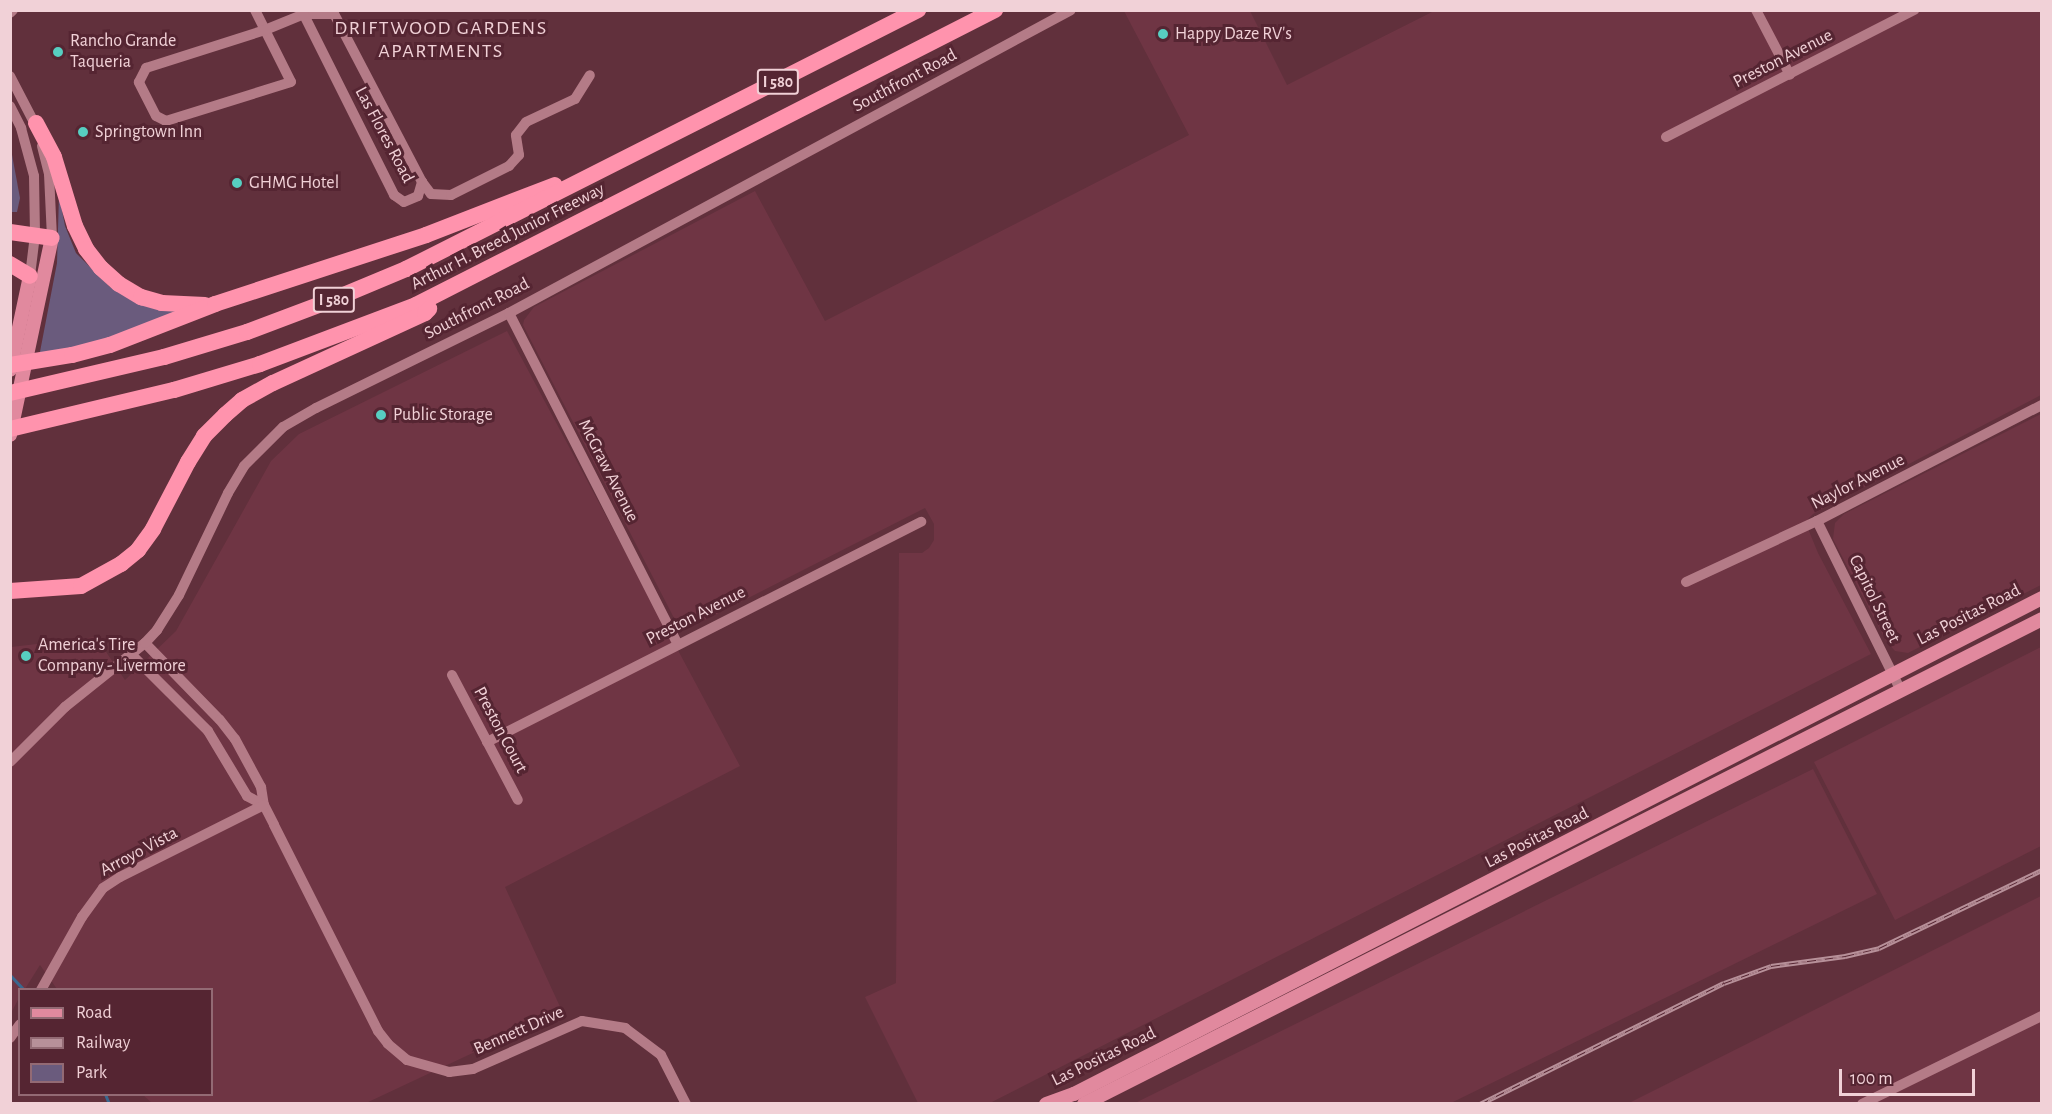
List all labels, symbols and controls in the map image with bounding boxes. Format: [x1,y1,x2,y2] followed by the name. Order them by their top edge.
[334,17,548,64] district label: DRIFTWOOD GARDENS APARTMENTS
[1175,23,1292,45] place label: Happy Daze RV's
[1730,25,1836,93] street label: Preston Avenue
[1156,27,1170,41] marker: Happy Daze RV's
[70,31,176,74] place label: Rancho Grande Taqueria
[51,45,65,59] marker: Rancho Grande Taqueria
[849,45,961,117] street label: Southfront Road
[756,69,800,95] road number: I 580
[350,83,418,187] street label: Las Flores Road
[95,121,202,143] place label: Springtown Inn
[76,125,90,139] marker: Springtown Inn
[249,172,339,194] place label: GHMG Hotel
[230,176,244,190] marker: GHMG Hotel
[407,179,609,295] street label: Arthur H. Breed Junior Freeway
[421,273,533,345] street label: Southfront Road
[312,287,356,313] road number: I 580
[393,404,493,426] place label: Public Storage
[374,408,388,422] marker: Public Storage
[573,416,643,526] street label: McGraw Avenue
[1808,449,1908,515] street label: Naylor Avenue
[1843,551,1905,647] street label: Capitol Street
[1914,580,2024,650] street label: Las Positas Road
[643,582,749,650] street label: Preston Avenue
[38,635,186,678] place label: America's Tire Company - Livermore
[19,649,33,663] marker: America's Tire Company - Livermore
[468,683,532,777] street label: Preston Court
[1482,803,1592,873] street label: Las Positas Road
[96,823,182,881] street label: Arroyo Vista
[18,988,213,1096] legend
[471,1002,567,1060] street label: Bennett Drive
[76,1004,112,1022] text: Road
[1048,1022,1160,1092] street label: Las Positas Road
[76,1034,130,1052] text: Railway
[1842,1057,1978,1095] scale bar
[76,1064,107,1082] text: Park
[1850,1070,1893,1088] text: 100 m

